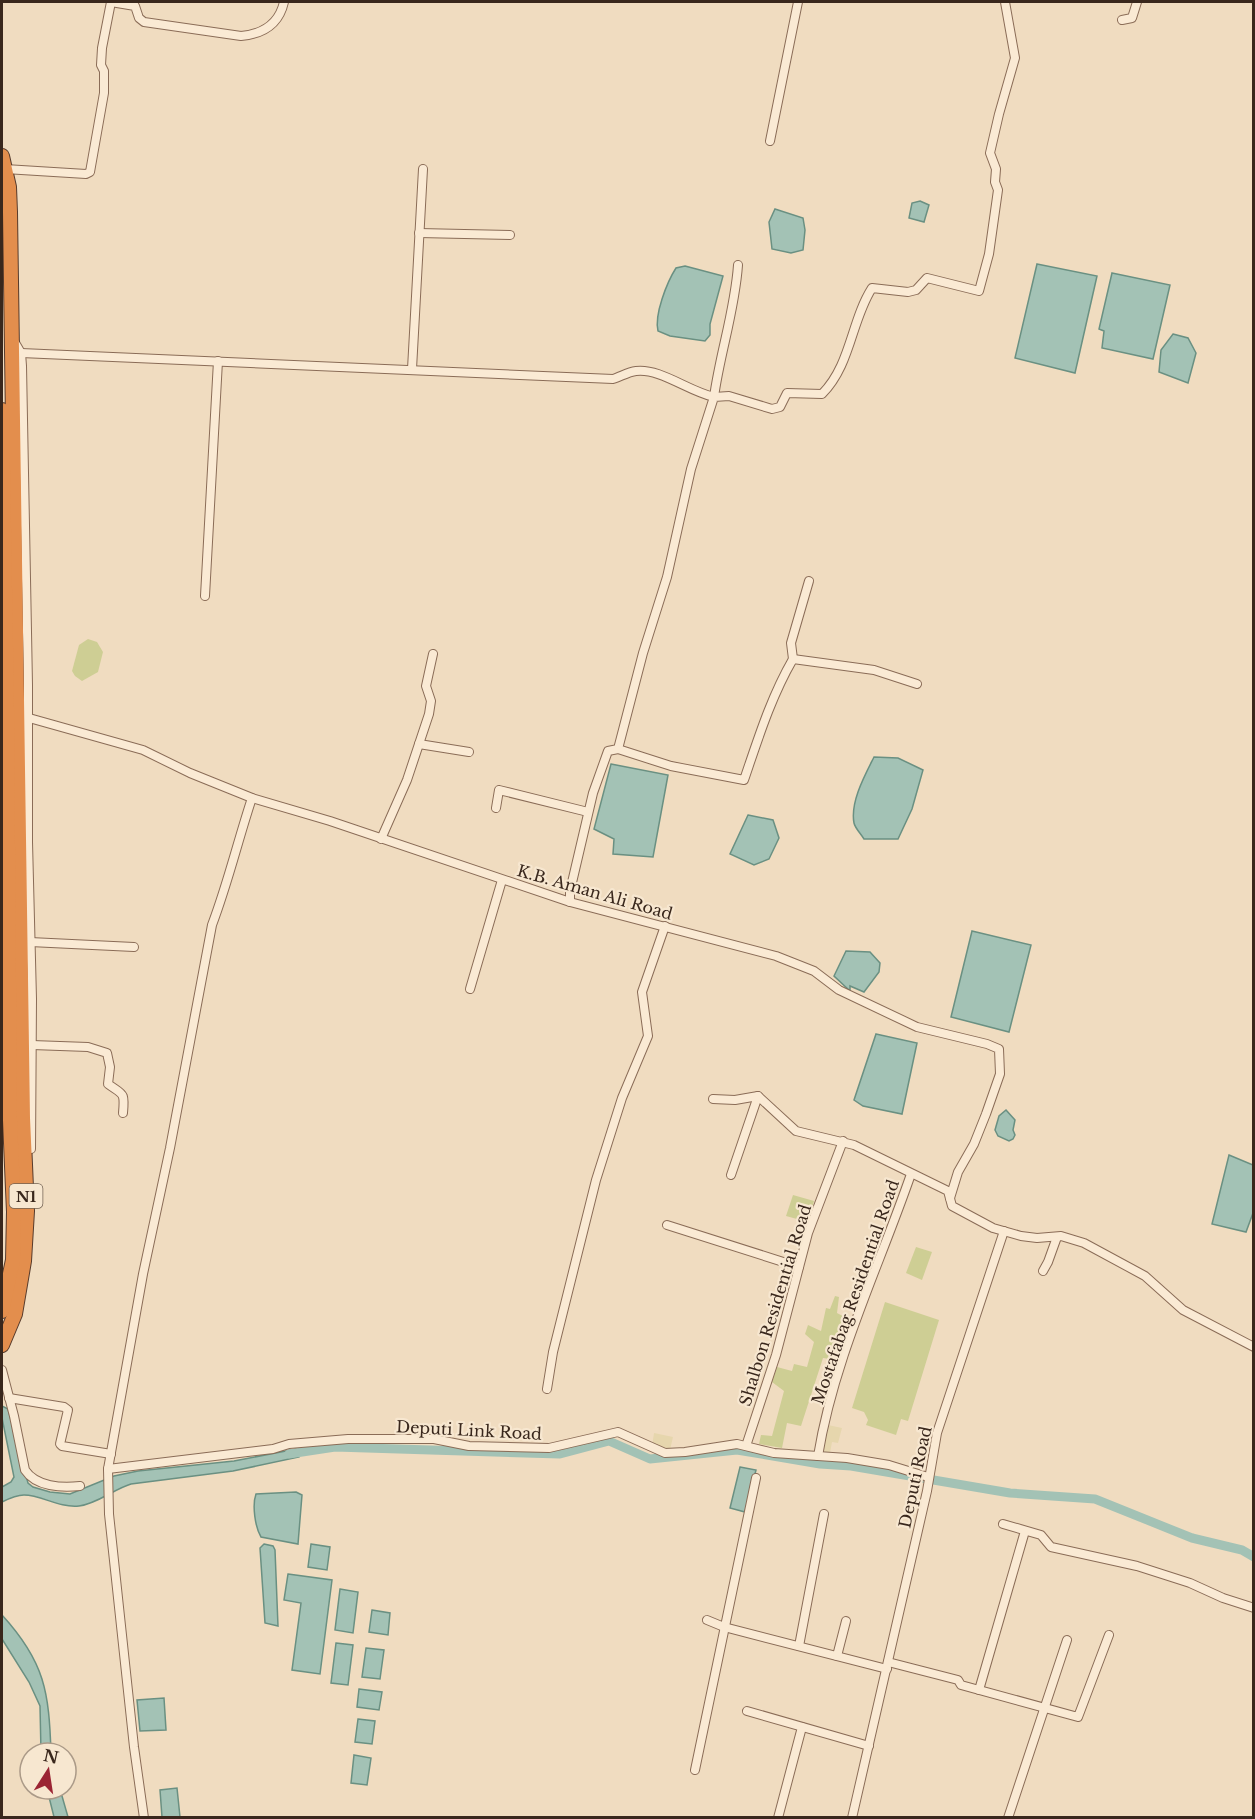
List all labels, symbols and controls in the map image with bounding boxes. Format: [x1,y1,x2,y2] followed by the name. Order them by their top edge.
[515,860,675,924] street label: K.B. Aman Ali Road
[807,1177,903,1407] street label: Mostafabag Residential Road
[9,1184,42,1208] road number: N1
[735,1201,815,1408] street label: Shalbon Residential Road
[396,1416,543,1444] street label: Deputi Link Road
[894,1424,936,1530] street label: Deputi Road
[18,1741,78,1801] north arrow
[42,1745,61,1768] text: N

